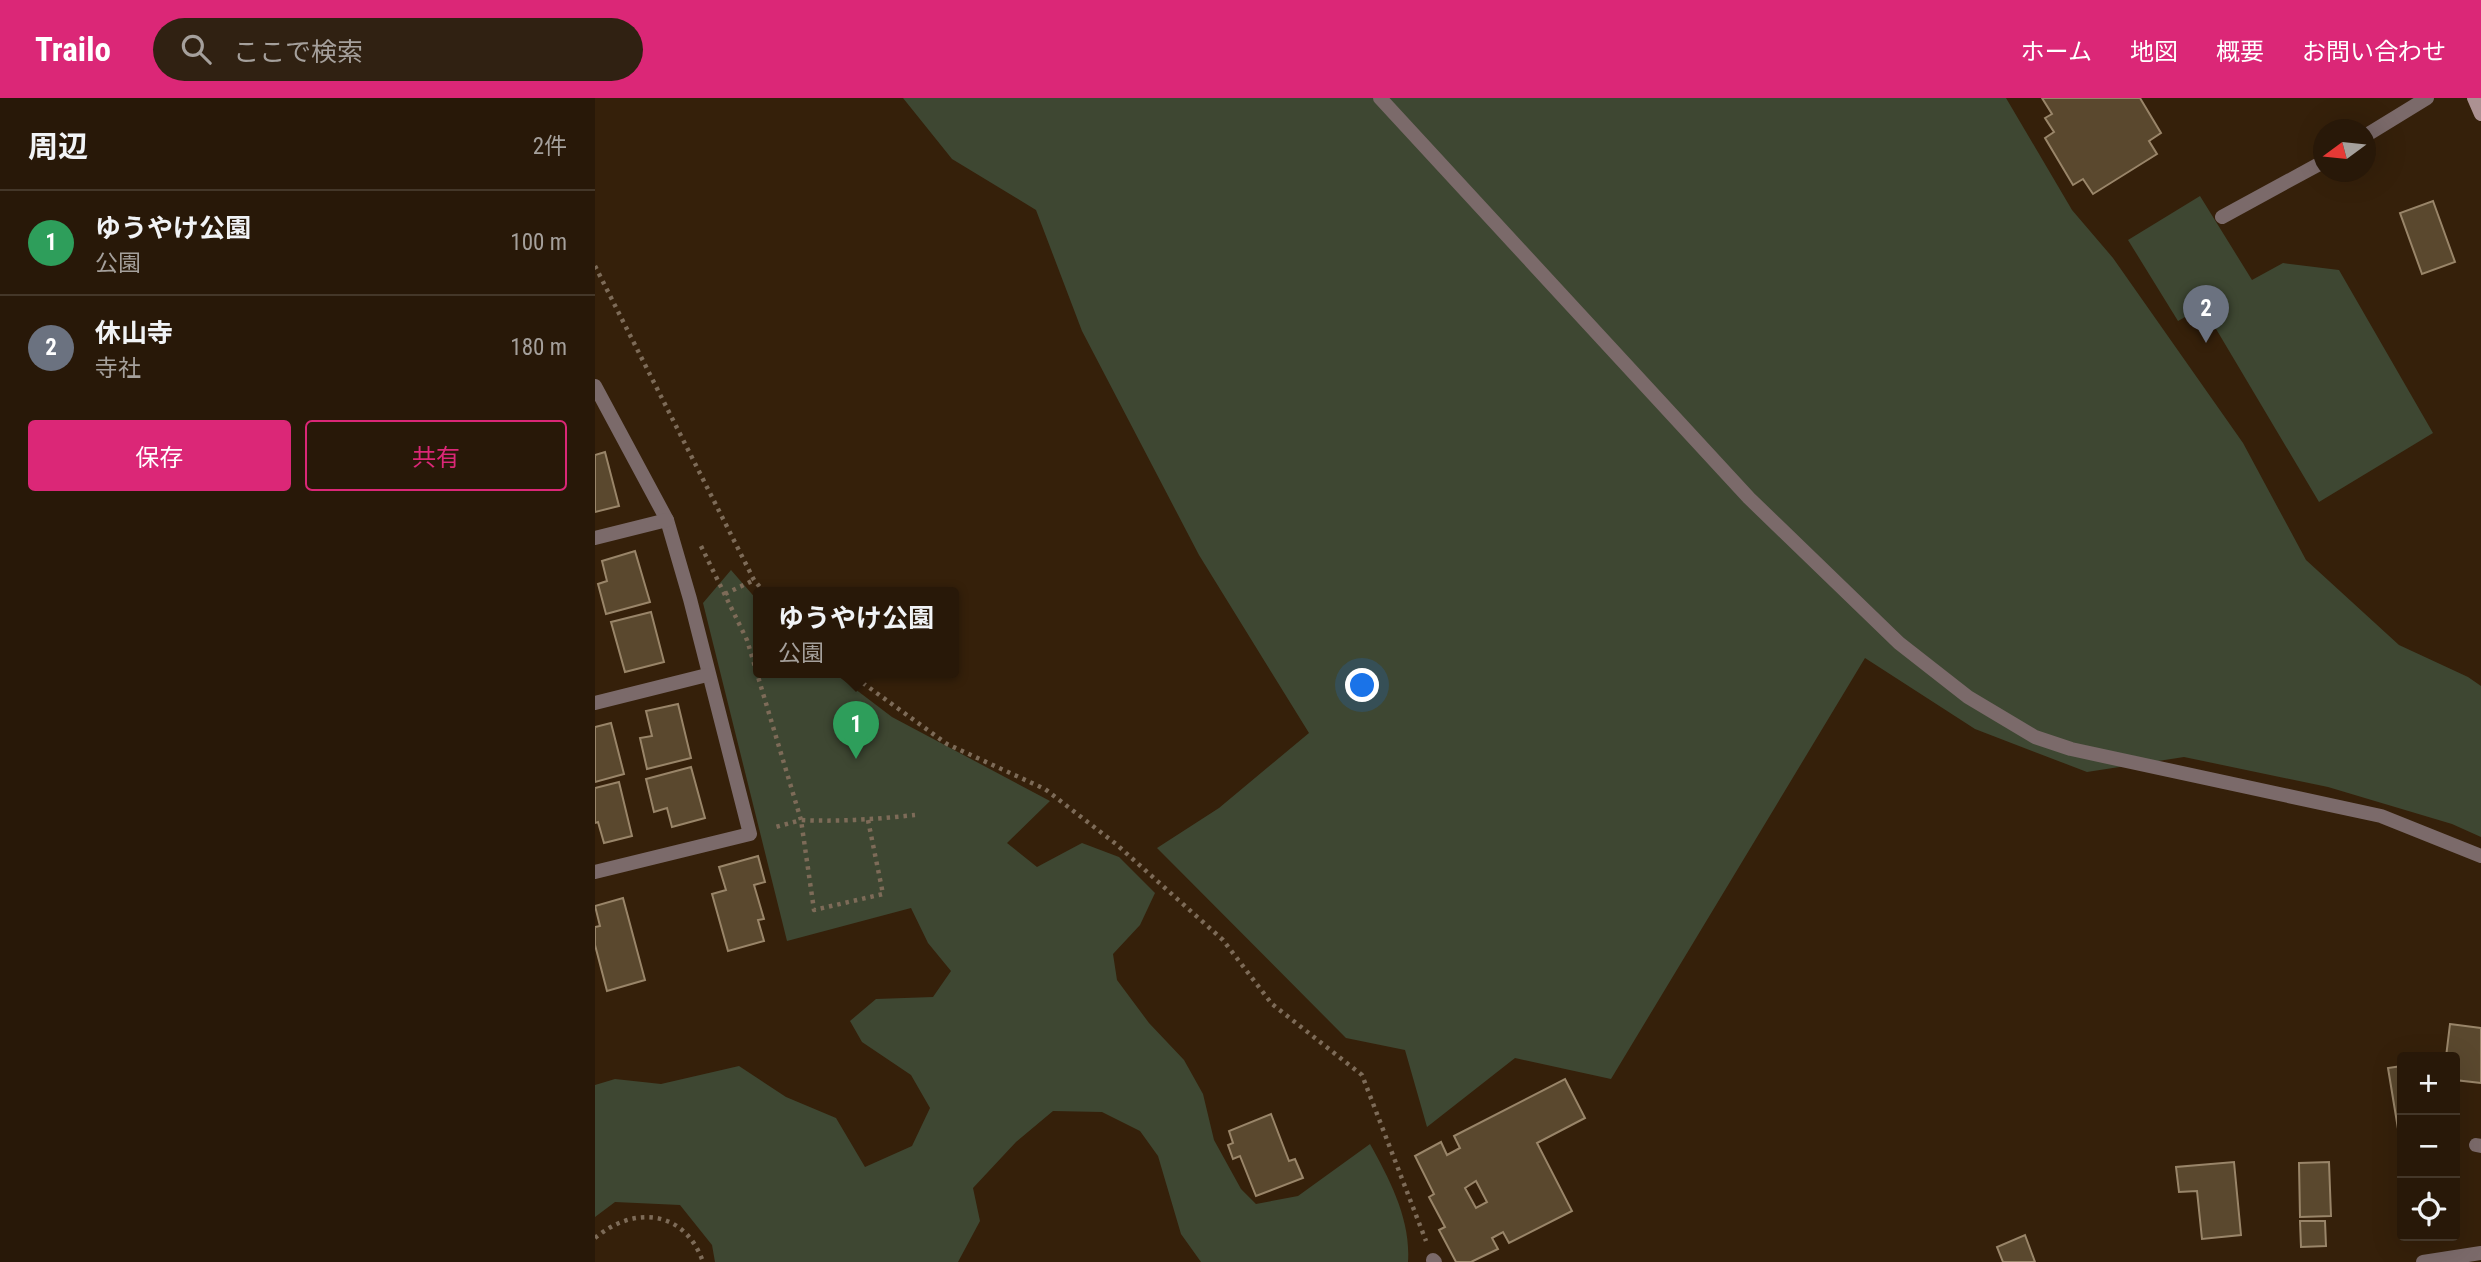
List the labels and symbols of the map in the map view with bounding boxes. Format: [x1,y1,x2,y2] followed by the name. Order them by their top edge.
[2313,119,2376,182] north arrow
[2183,285,2229,343] pin: 2
[1345,668,1379,702] your location
[833,701,879,759] pin: 1

